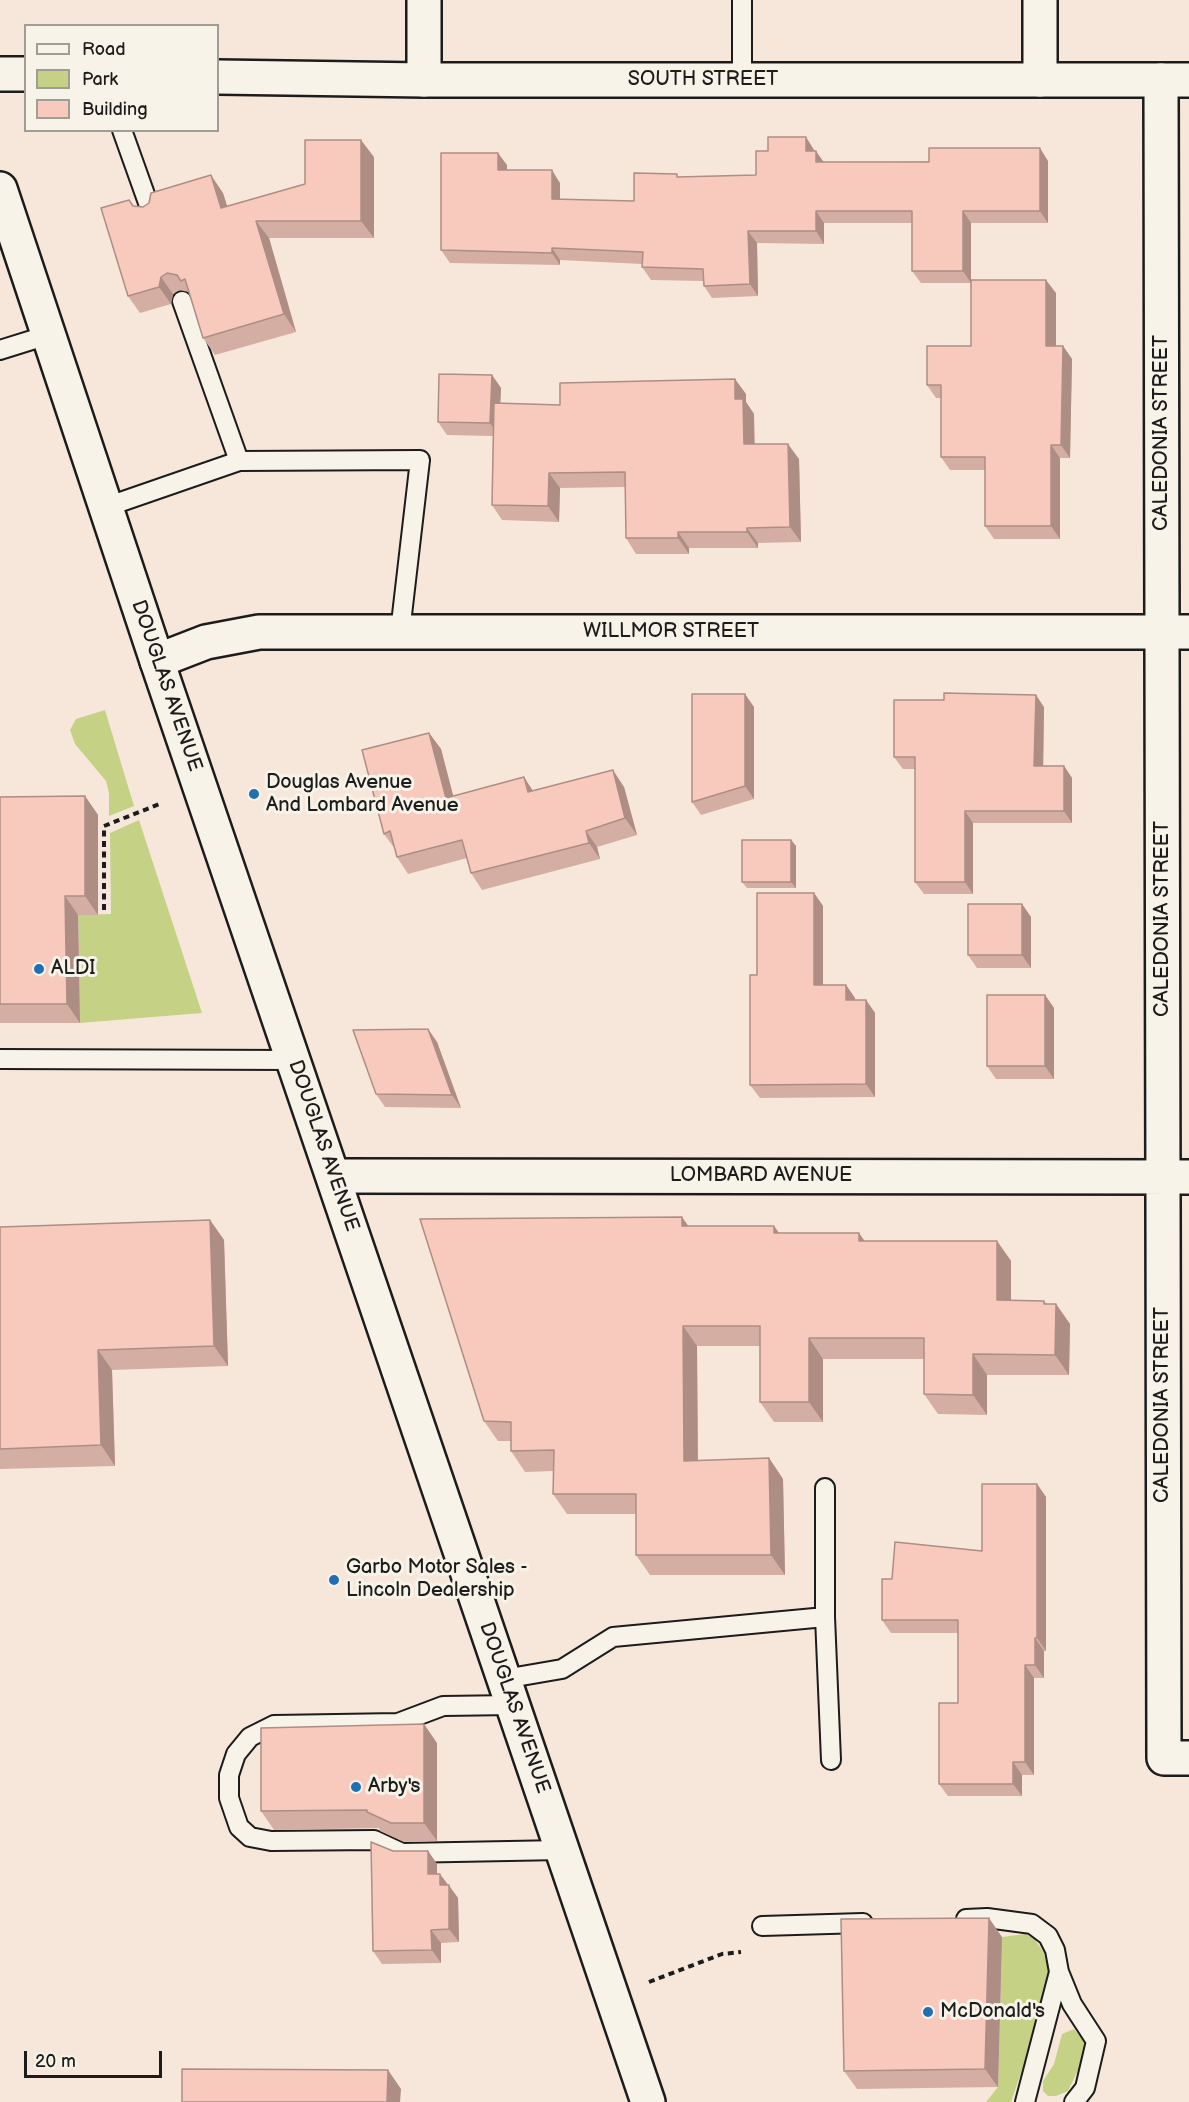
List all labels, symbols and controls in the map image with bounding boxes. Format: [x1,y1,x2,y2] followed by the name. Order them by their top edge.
[24,24,219,132] legend
[82,39,126,60] text: Road
[628,68,778,92] street label: SOUTH STREET
[82,69,118,90] text: Park
[82,99,148,120] text: Building
[1150,335,1174,531] street label: CALEDONIA STREET
[125,597,207,775] street label: DOUGLAS AVENUE
[583,620,759,644] street label: WILLMOR STREET
[266,771,459,818] place label: Douglas Avenue And Lombard Avenue
[247,787,261,801] marker: Douglas Avenue And Lombard Avenue
[1151,821,1175,1017] street label: CALEDONIA STREET
[51,957,95,981] place label: ALDI
[32,962,46,976] marker: ALDI
[282,1057,364,1235] street label: DOUGLAS AVENUE
[670,1164,852,1188] street label: LOMBARD AVENUE
[1151,1307,1175,1503] street label: CALEDONIA STREET
[346,1556,528,1603] place label: Garbo Motor Sales - Lincoln Dealership
[327,1573,341,1587] marker: Garbo Motor Sales - Lincoln Dealership
[473,1619,555,1797] street label: DOUGLAS AVENUE
[368,1775,421,1799] place label: Arby's
[349,1780,363,1794] marker: Arby's
[940,2000,1045,2024] place label: McDonald's
[921,2005,935,2019] marker: McDonald's
[27,2039,165,2077] scale bar
[35,2051,76,2072] text: 20 m

